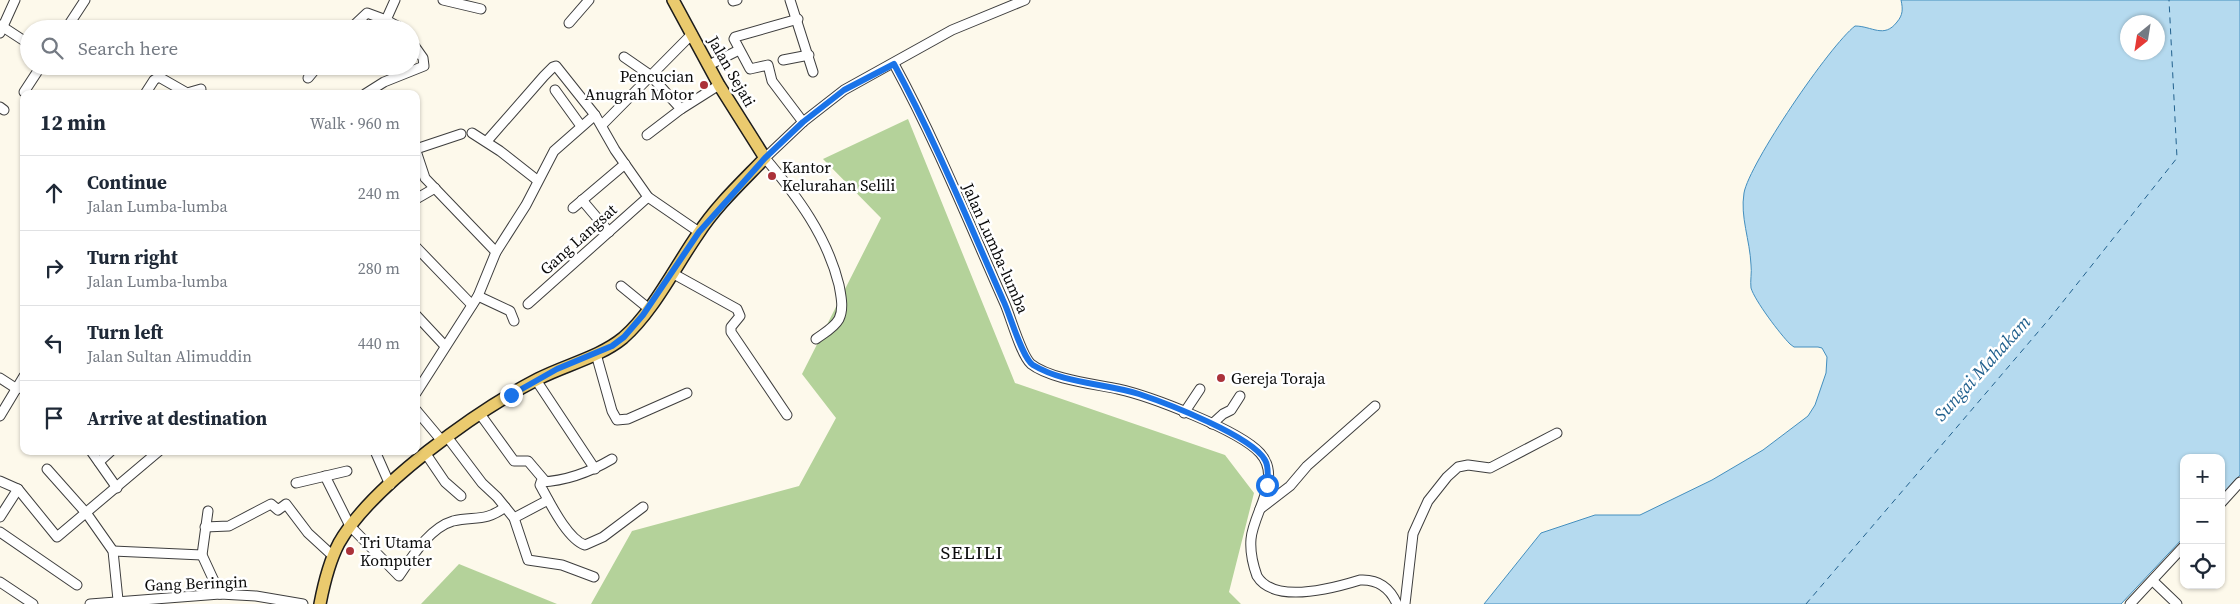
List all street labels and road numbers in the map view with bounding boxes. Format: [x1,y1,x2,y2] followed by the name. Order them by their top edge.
[702,31,761,111] street label: Jalan Sejati
[957,178,1035,317] street label: Jalan Lumba-lumba
[535,198,622,279] street label: Gang Langsat
[144,570,248,596] street label: Gang Beringin

